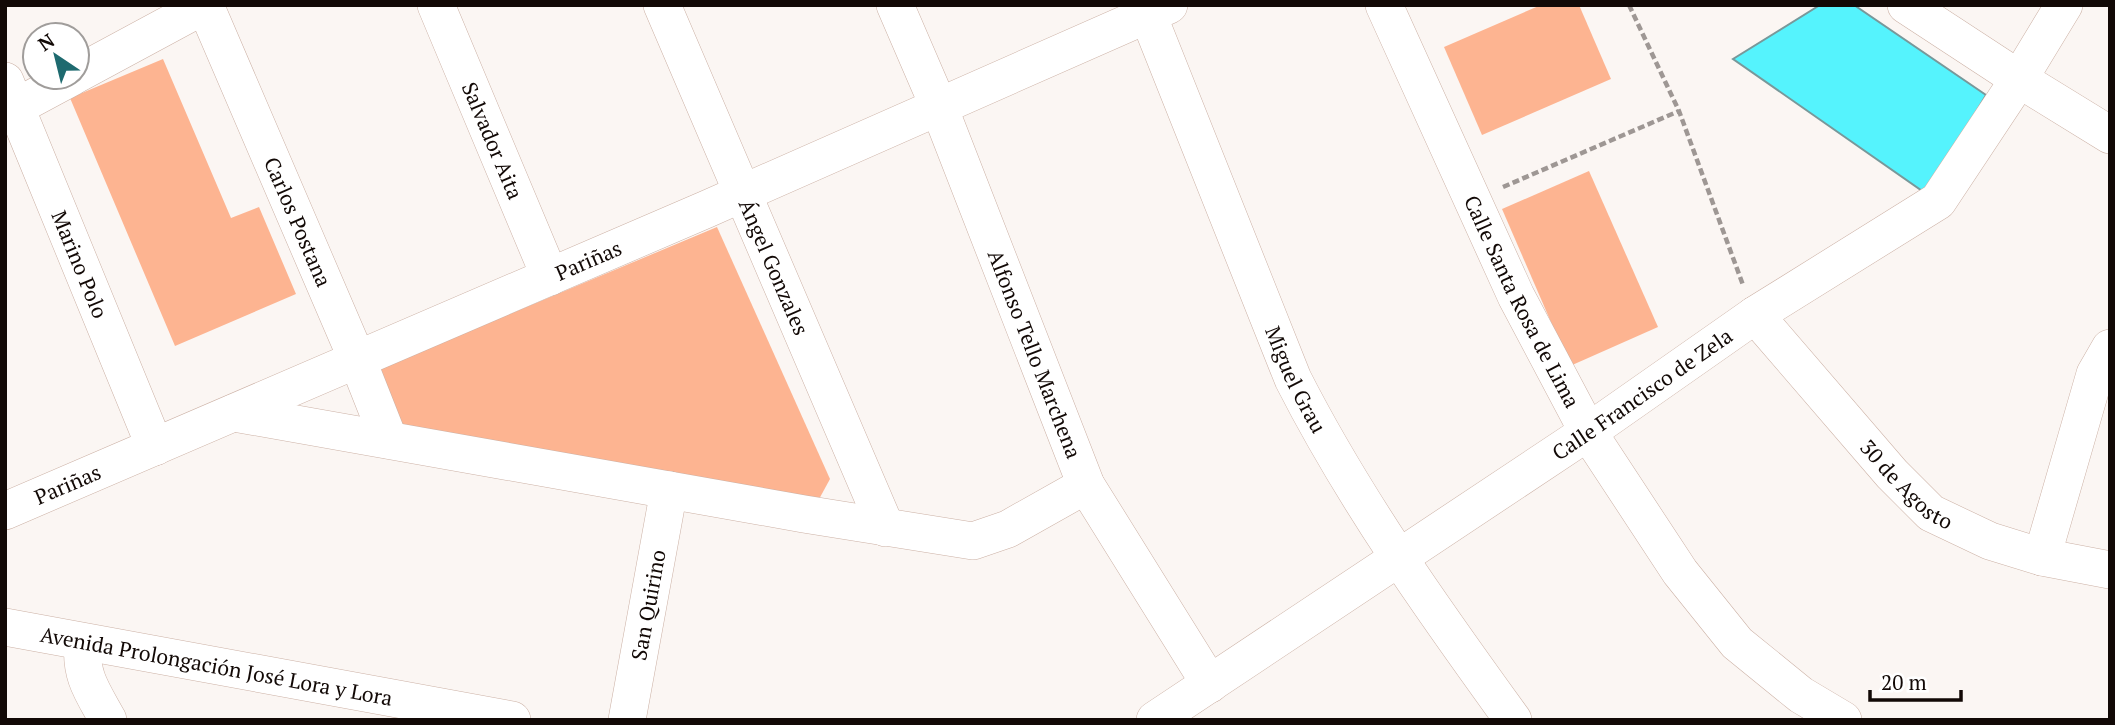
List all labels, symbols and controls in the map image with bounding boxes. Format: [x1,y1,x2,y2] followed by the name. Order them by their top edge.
[21,21,91,91] north arrow
[33,27,60,56] text: N
[456,78,530,204] street label: Salvador Aita
[258,153,338,291] street label: Carlos Postana
[1458,191,1587,413] street label: Calle Santa Rosa de Lima
[733,195,816,339] street label: Ángel Gonzales
[46,206,115,322] street label: Marino Polo
[551,233,626,287] street label: Pariñas
[982,245,1088,463] street label: Alfonso Tello Marchena
[1546,321,1738,466] street label: Calle Francisco de Zela
[1259,322,1333,438] street label: Miguel Grau
[1854,433,1957,535] street label: 30 de Agosto
[30,457,105,511] street label: Pariñas
[624,547,672,662] street label: San Quirino
[38,620,395,712] street label: Avenida Prolongación José Lora y Lora
[1870,658,1961,702] scale bar
[1881,668,1927,696] text: 20 m

